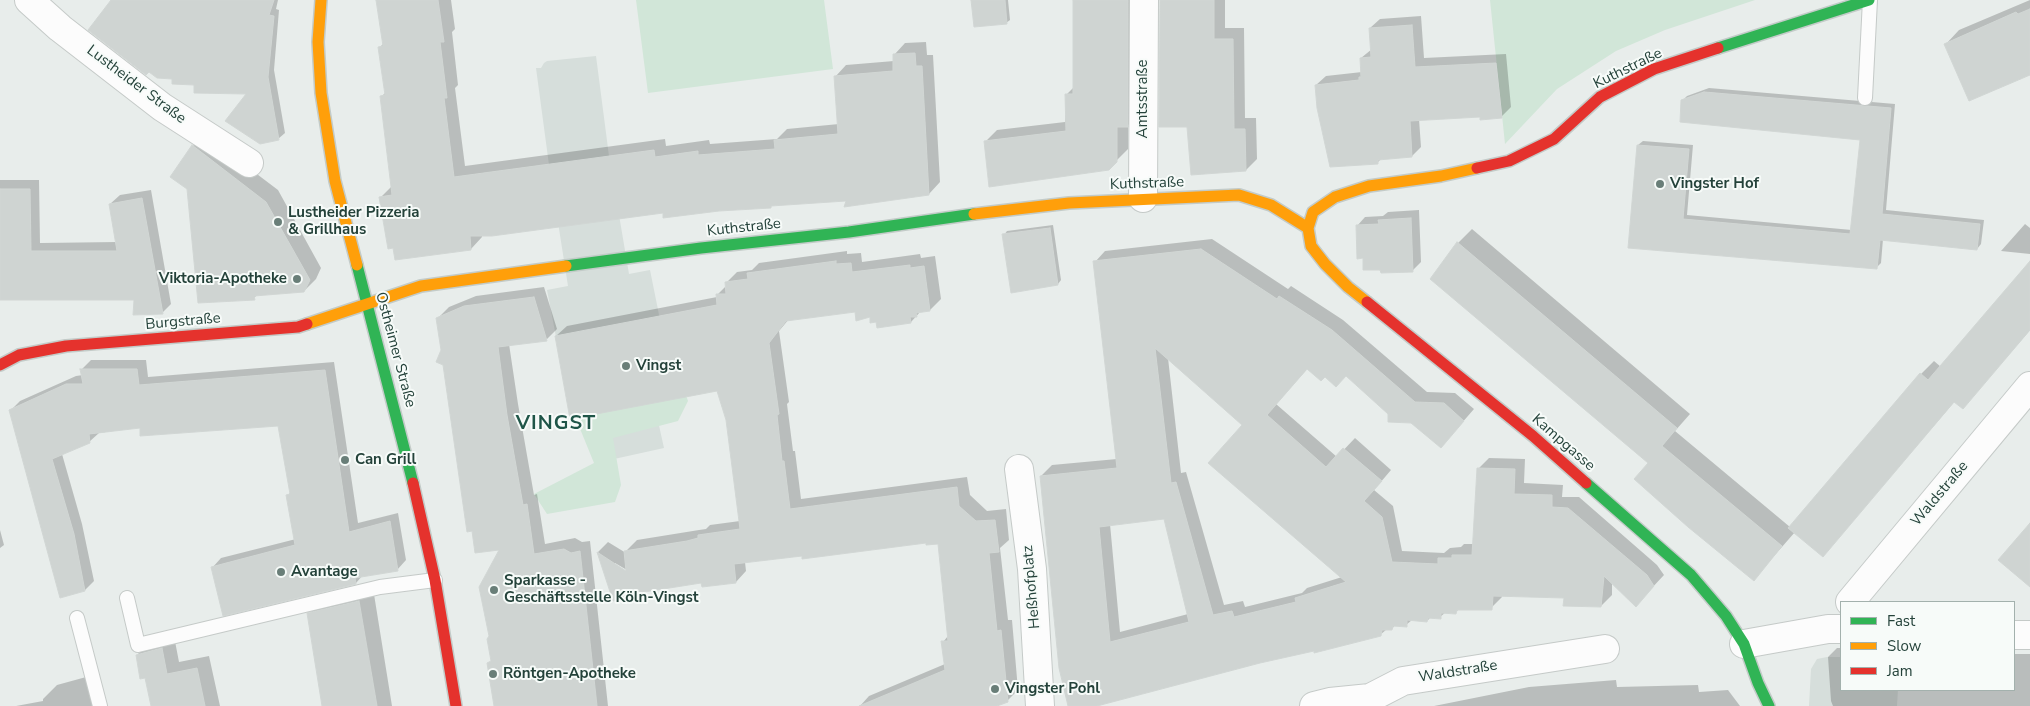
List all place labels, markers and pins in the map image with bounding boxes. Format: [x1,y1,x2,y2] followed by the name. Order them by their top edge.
[1670,175,1759,193] place label: Vingster Hof
[1654,178,1666,190] marker: Vingster Hof
[288,204,419,239] place label: Lustheider Pizzeria & Grillhaus
[272,216,284,228] marker: Lustheider Pizzeria & Grillhaus
[159,270,287,288] place label: Viktoria-Apotheke
[291,273,303,285] marker: Viktoria-Apotheke
[636,357,681,375] place label: Vingst
[620,360,632,372] marker: Vingst
[355,451,416,469] place label: Can Grill
[339,454,351,466] marker: Can Grill
[291,563,358,581] place label: Avantage
[275,566,287,578] marker: Avantage
[504,572,698,607] place label: Sparkasse - Geschäftsstelle Köln-Vingst
[488,584,500,596] marker: Sparkasse - Geschäftsstelle Köln-Vingst
[503,665,636,683] place label: Röntgen-Apotheke
[487,668,499,680] marker: Röntgen-Apotheke
[1005,680,1100,698] place label: Vingster Pohl
[989,683,1001,695] marker: Vingster Pohl

